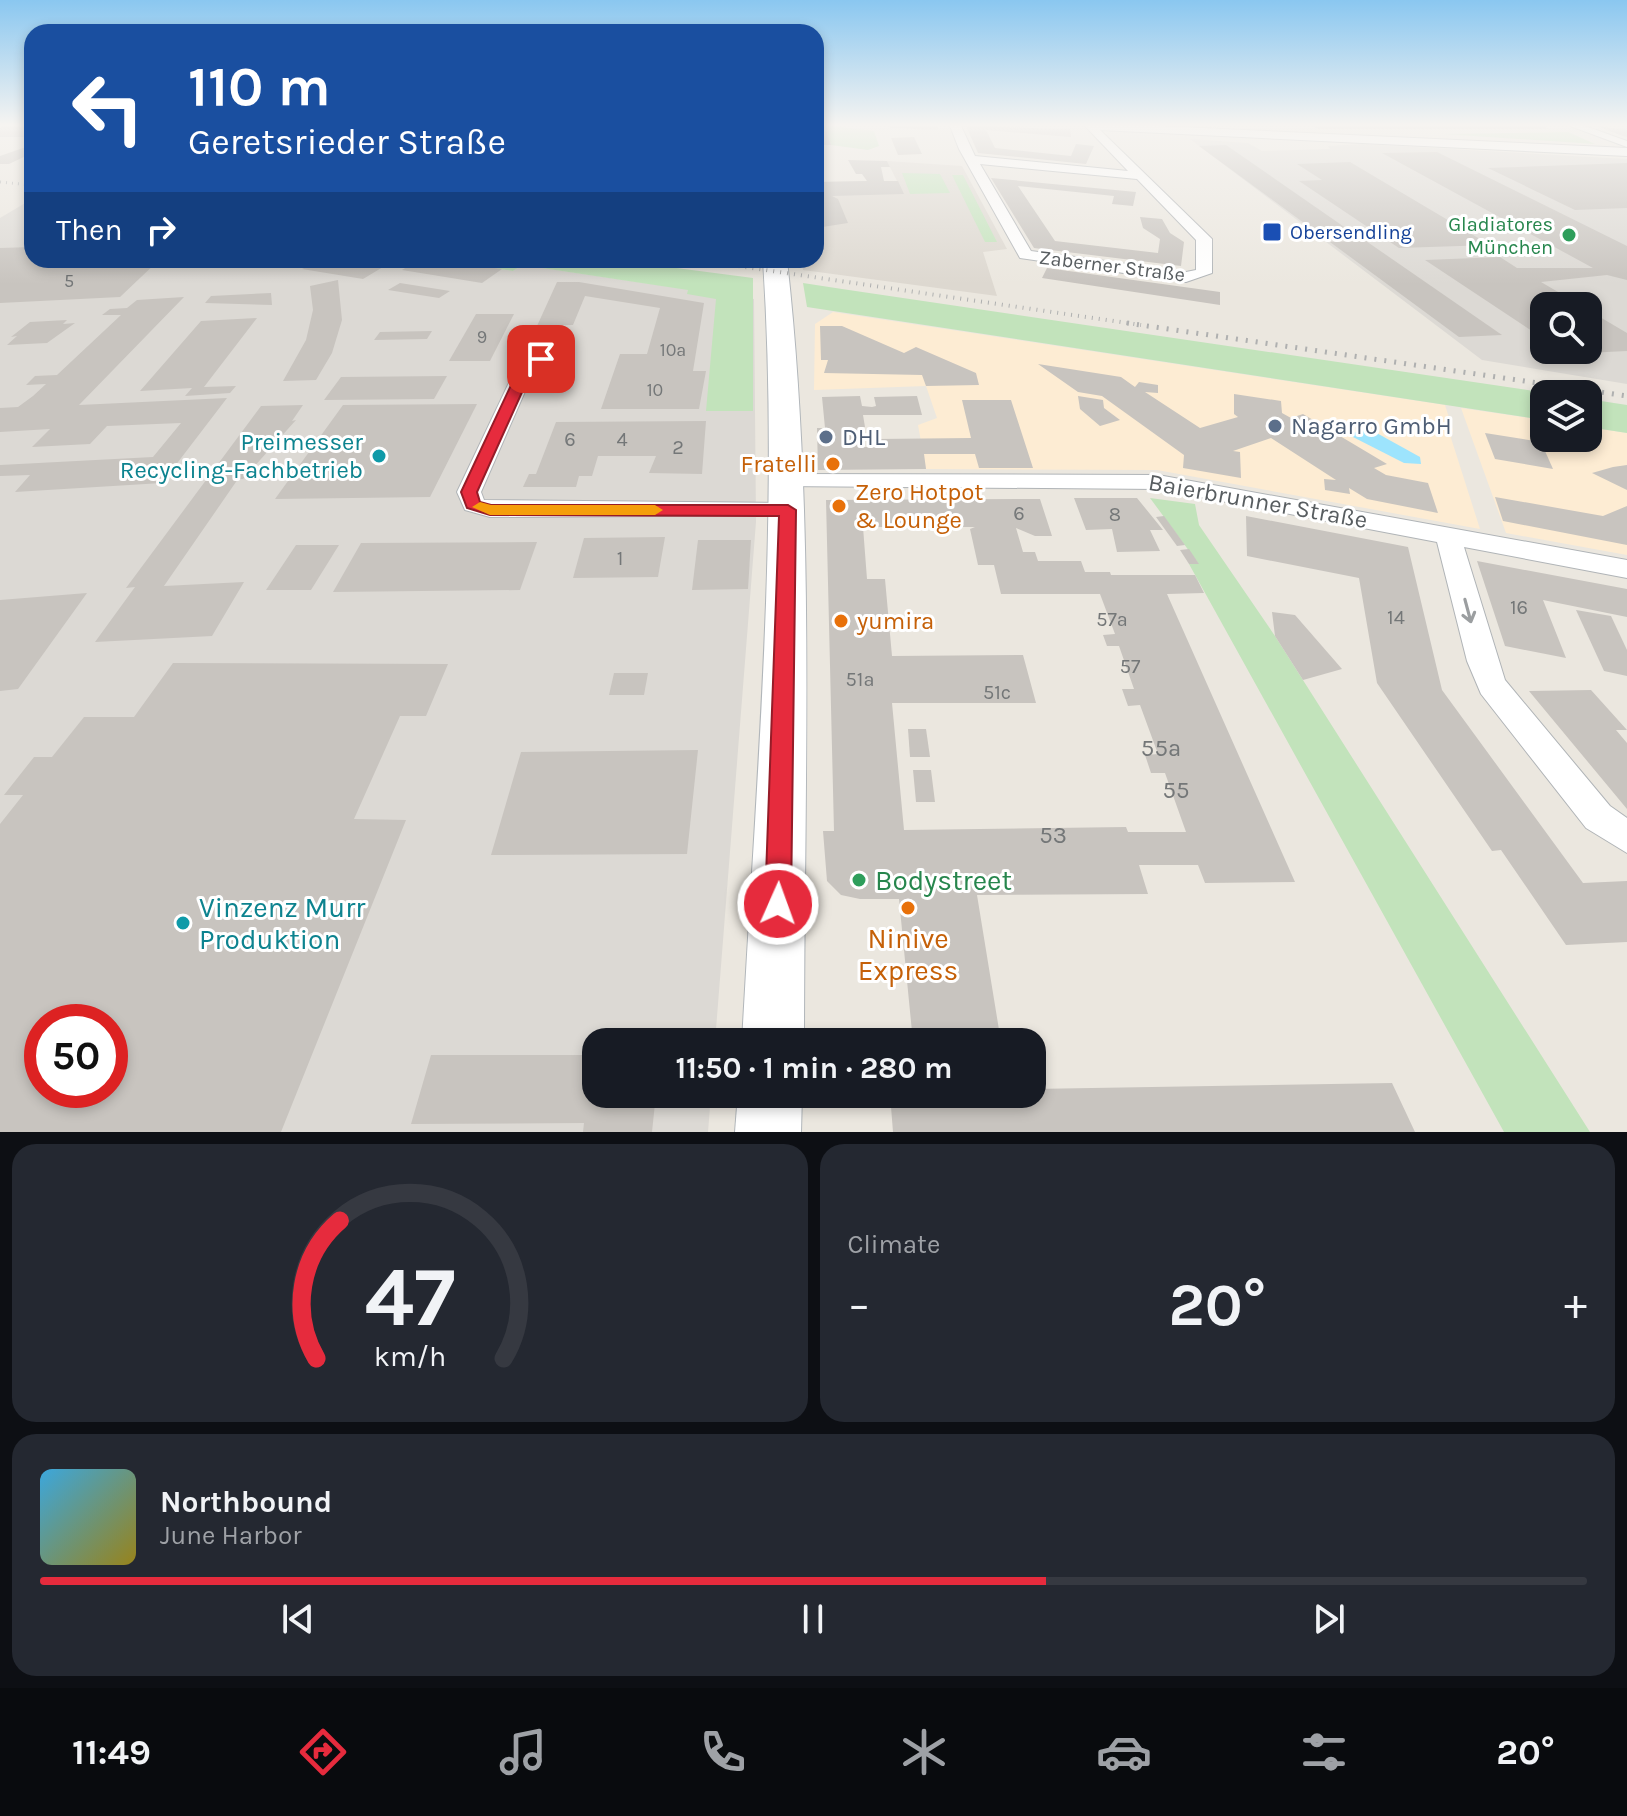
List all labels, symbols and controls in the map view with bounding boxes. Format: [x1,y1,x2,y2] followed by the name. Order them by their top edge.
[188,54,331,119] text: 110 m
[56,56,160,160] icon: left
[188,121,506,163] text: Geretsrieder Straße
[139,208,183,252] icon: right
[56,212,123,248] text: Then
[1448,213,1553,259] place label: Gladiatores München
[1261,221,1283,243] marker: Obersendling
[1290,221,1412,244] place label: Obersendling
[1560,226,1578,244] marker: Gladiatores München
[1038,246,1186,286] street label: Zaberner Straße
[64,270,74,292] house number: 5
[1530,292,1602,452] map controls
[1530,292,1602,364] button: search
[507,325,575,393] pin
[477,326,487,348] house number: 9
[519,337,563,381] icon: arrive
[660,339,686,361] house number: 10a
[647,379,663,401] house number: 10
[1530,380,1602,452] button: layers
[1291,412,1452,440] place label: Nagarro GmbH
[1266,417,1284,435] marker: Nagarro GmbH
[842,423,886,451] place label: DHL
[120,428,363,484] place label: Preimesser Recycling-Fachbetrieb
[564,428,576,451] house number: 6
[616,428,628,451] house number: 4
[817,428,835,446] marker: DHL
[672,436,684,459] house number: 2
[370,447,388,465] marker: Preimesser Recycling-Fachbetrieb
[741,450,817,478] place label: Fratelli
[824,455,842,473] marker: Fratelli
[1146,468,1370,534] street label: Baierbrunner Straße
[855,478,983,534] place label: Zero Hotpot & Lounge
[830,497,848,515] marker: Zero Hotpot & Lounge
[1013,502,1025,525] house number: 6
[1109,503,1121,526] house number: 8
[617,547,623,570] house number: 1
[1510,596,1528,619] house number: 16
[1462,597,1477,623] one-way arrow
[1387,606,1405,629] house number: 14
[856,607,934,635] place label: yumira
[1096,608,1128,631] house number: 57a
[832,612,850,630] marker: yumira
[1120,655,1141,678] house number: 57
[846,668,874,691] house number: 51a
[983,681,1011,704] house number: 51c
[1141,734,1181,762] house number: 55a
[1162,776,1190,804] house number: 55
[1039,821,1067,849] house number: 53
[736,862,820,946] position arrow
[875,864,1012,897] place label: Bodystreet
[850,871,868,889] marker: Bodystreet
[199,891,366,956] place label: Vinzenz Murr Produktion
[899,899,917,917] marker: Ninive Express
[174,914,192,932] marker: Vinzenz Murr Produktion
[858,922,958,987] place label: Ninive Express
[24,1004,128,1108] speed limit sign: 50
[675,1050,953,1086] text: 11:50 · 1 min · 280 m
[848,1229,940,1260] text: Climate
[364,1249,455,1346] text: 47
[1168,1270,1266,1340] text: 20°
[848,1279,871,1330] text: −
[1564,1279,1587,1330] text: +
[374,1340,446,1373] text: km/h
[160,1484,332,1520] text: Northbound
[160,1520,302,1551] text: June Harbor
[276,1597,320,1641] icon: previous
[791,1597,835,1641] icon: pause
[1307,1597,1351,1641] icon: next
[295,1724,351,1780] icon: directions
[495,1724,551,1780] icon: music
[695,1724,751,1780] icon: phone
[896,1724,952,1780] icon: climate
[1096,1724,1152,1780] icon: car
[1296,1724,1352,1780] icon: filters
[72,1731,151,1773] text: 11:49
[1496,1731,1555,1773] text: 20°

